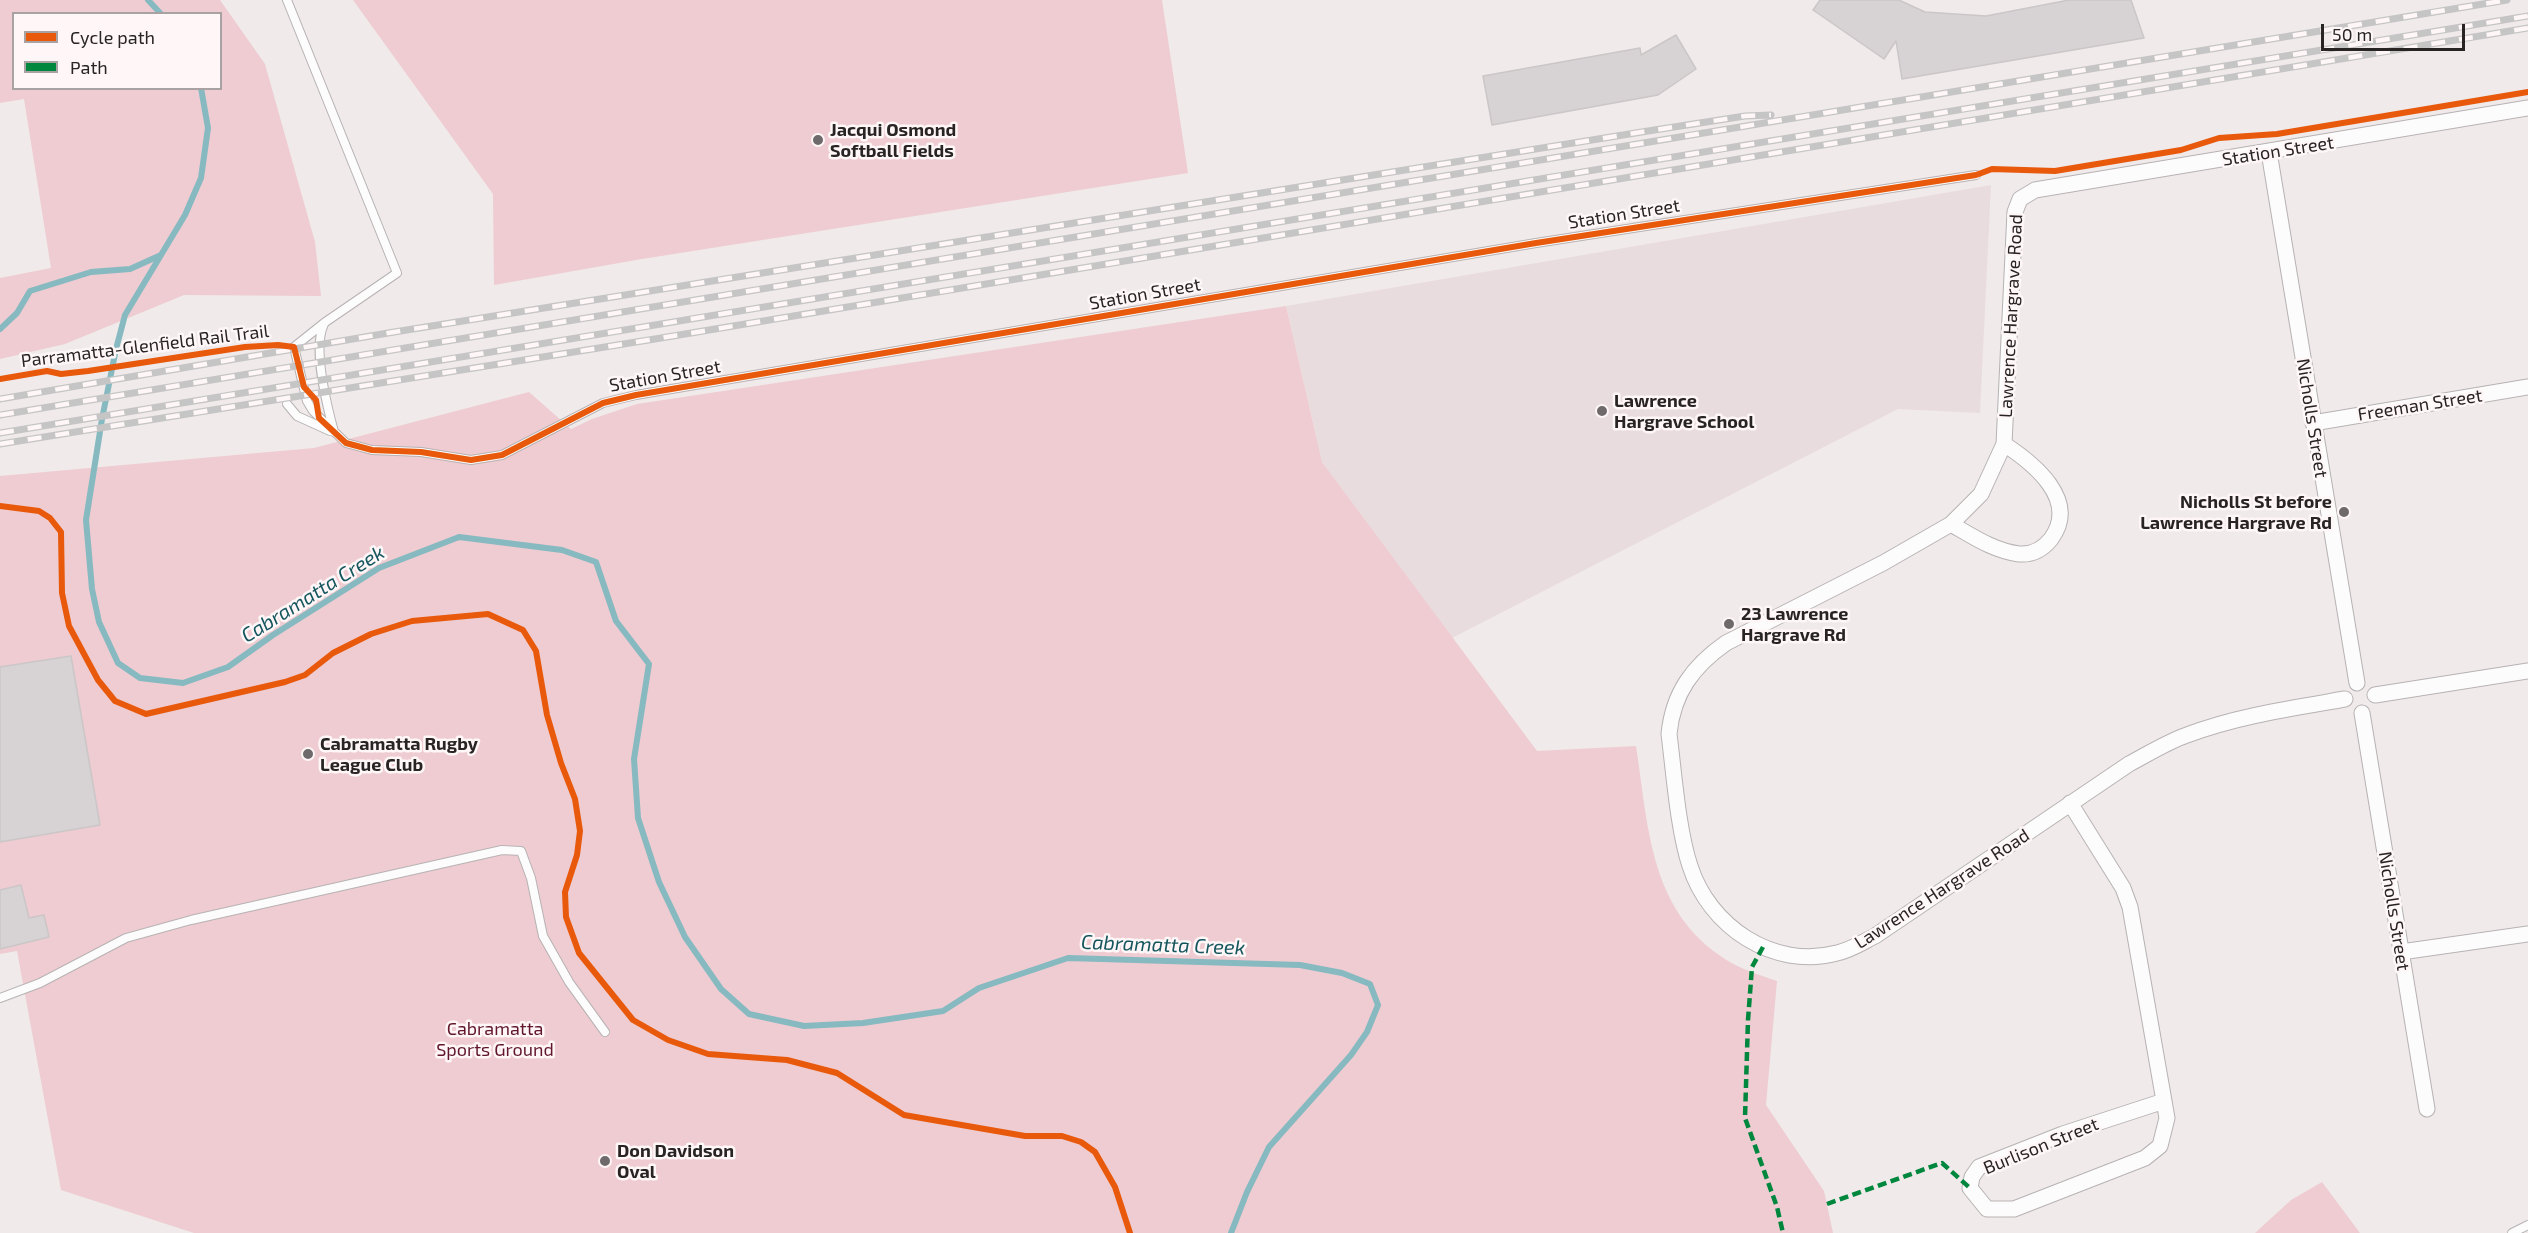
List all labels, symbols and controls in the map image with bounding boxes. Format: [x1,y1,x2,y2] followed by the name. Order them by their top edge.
[12,12,222,90] legend
[2324,12,2468,50] scale bar
[2332,23,2372,45] text: 50 m
[70,26,155,48] text: Cycle path
[70,56,108,78] text: Path
[830,119,956,162] place label: Jacqui Osmond Softball Fields
[2221,132,2335,170] street label: Station Street
[811,133,825,147] marker: Jacqui Osmond Softball Fields
[1567,195,1681,233] street label: Station Street
[1995,213,2027,419] street label: Lawrence Hargrave Road
[1088,274,1202,314] street label: Station Street
[20,320,270,372] street label: Parramatta-Glenfield Rail Trail
[608,356,722,396] street label: Station Street
[2292,357,2332,479] street label: Nicholls Street
[2356,384,2484,426] street label: Freeman Street
[1614,390,1754,432] place label: Lawrence Hargrave School
[1595,404,1609,418] marker: Lawrence Hargrave School
[2140,491,2332,534] place label: Nicholls St before Lawrence Hargrave Rd
[2337,505,2351,519] marker: Nicholls St before Lawrence Hargrave Rd
[237,540,389,648] water label: Cabramatta Creek
[1741,603,1848,646] place label: 23 Lawrence Hargrave Rd
[1722,617,1736,631] marker: 23 Lawrence Hargrave Rd
[320,733,478,776] place label: Cabramatta Rugby League Club
[301,747,315,761] marker: Cabramatta Rugby League Club
[1851,824,2033,954] street label: Lawrence Hargrave Road
[2374,850,2414,972] street label: Nicholls Street
[1080,930,1246,960] water label: Cabramatta Creek
[436,1018,554,1060] park label: Cabramatta Sports Ground
[1980,1113,2102,1179] street label: Burlison Street
[617,1140,734,1182] place label: Don Davidson Oval
[598,1154,612,1168] marker: Don Davidson Oval

